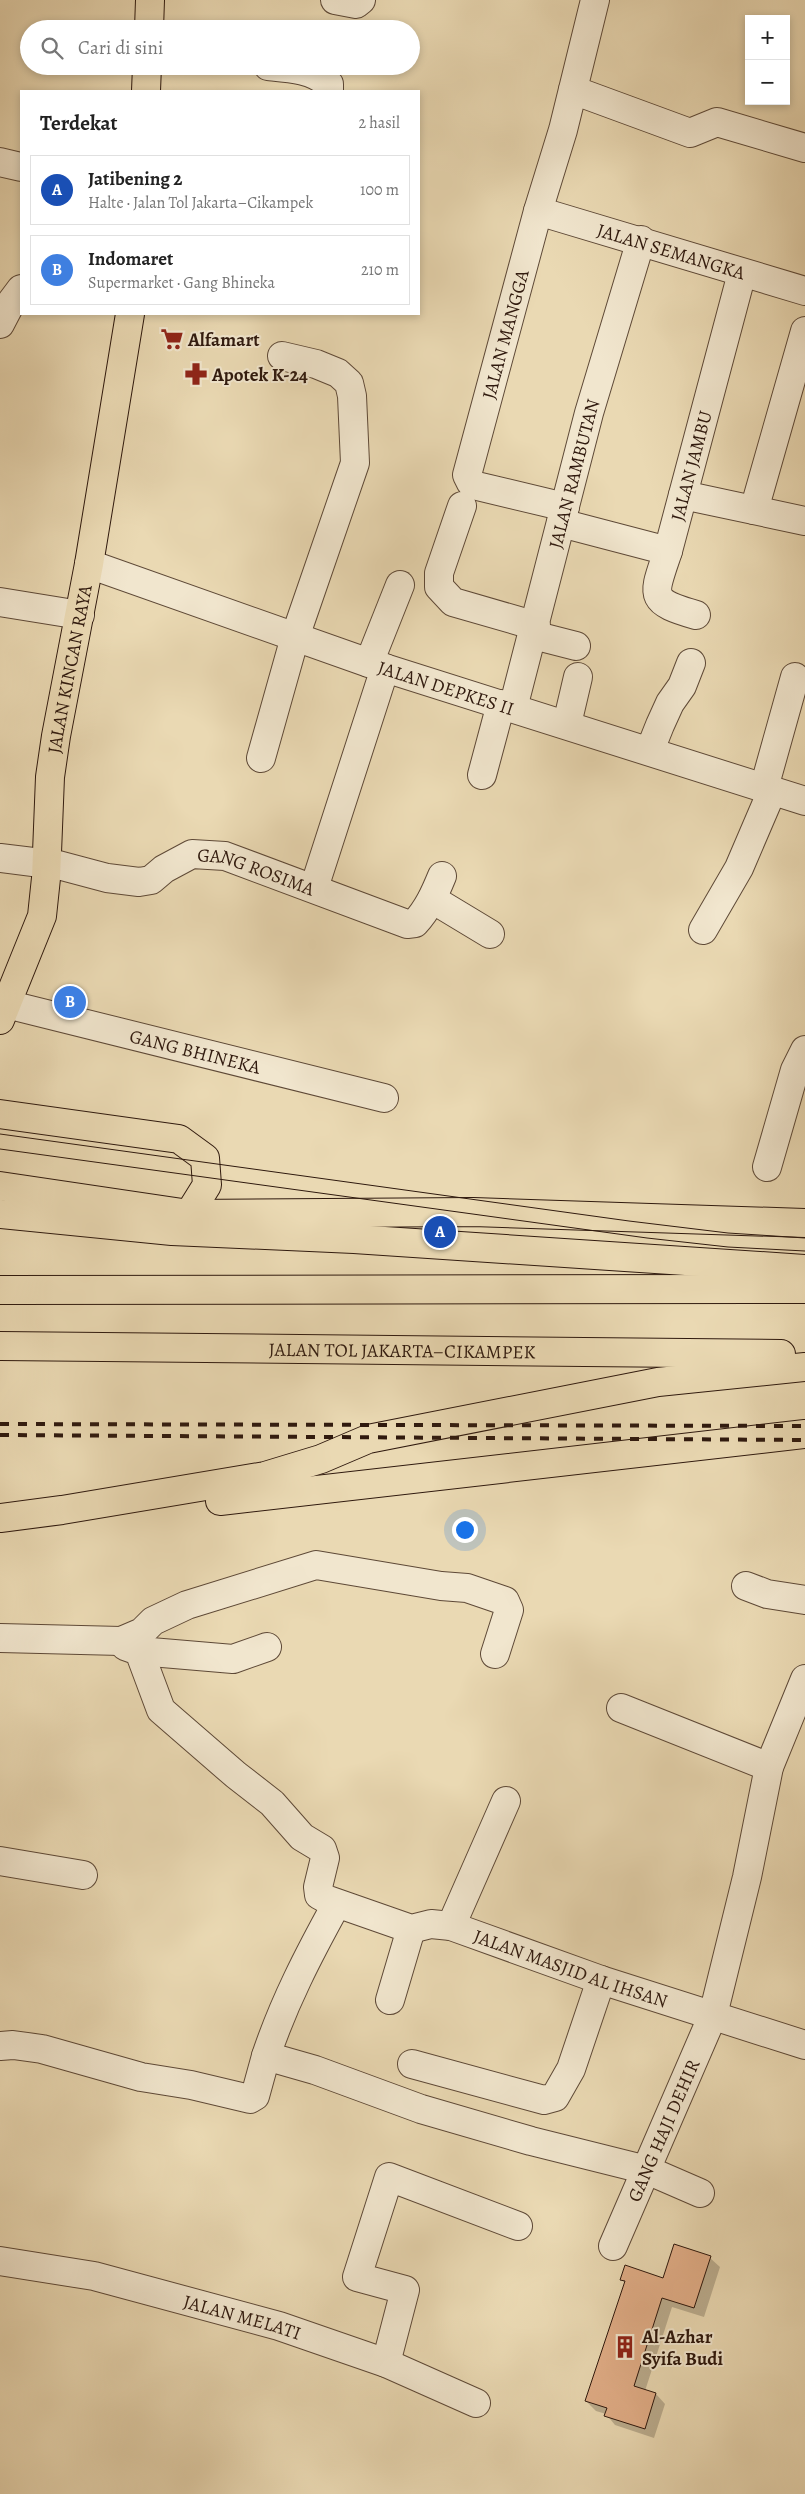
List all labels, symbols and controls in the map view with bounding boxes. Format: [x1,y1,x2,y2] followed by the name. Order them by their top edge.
[745,15,790,105] map controls
[745,15,790,60] button: +
[20,20,420,75] search box
[38,34,66,62] icon: search
[78,35,163,61] text: Cari di sini
[745,60,790,105] button: −
[40,109,118,137] text: Terdekat
[358,112,400,134] text: 2 hasil
[88,166,183,192] text: Jatibening 2
[52,179,62,201] text: A
[360,179,399,201] text: 100 m
[88,192,313,214] text: Halte · Jalan Tol Jakarta–Cikampek
[594,217,749,287] street label: JALAN SEMANGKA
[88,246,173,272] text: Indomaret
[52,259,62,281] text: B
[361,259,399,281] text: 210 m
[476,266,536,402] street label: JALAN MANGGA
[88,272,275,294] text: Supermarket · Gang Bhineka
[159,326,185,352] supermarket icon: Alfamart
[187,327,260,353] place label: Alfamart
[183,361,209,387] pharmacy icon: Apotek K-24
[211,362,308,388] place label: Apotek K-24
[543,396,607,552] street label: JALAN RAMBUTAN
[665,408,719,524] street label: JALAN JAMBU
[42,582,99,755] street label: JALAN KINCAN RAYA
[375,655,517,722] street label: JALAN DEPKES II
[197,842,319,903] street label: GANG ROSIMA
[54,983,86,1021] pin: B
[127,1023,264,1081] street label: GANG BHINEKA
[424,1213,456,1251] pin: A
[268,1337,536,1365] street label: JALAN TOL JAKARTA–CIKAMPEK
[452,1517,478,1543] your location
[470,1923,671,2014] street label: JALAN MASJID AL IHSAN
[622,2055,706,2206] street label: GANG HAJI DEHIR
[180,2289,304,2347] street label: JALAN MELATI
[641,2324,724,2372] place label: Al-Azhar Syifa Budi
[612,2334,638,2360] building icon: Al-Azhar Syifa Budi

